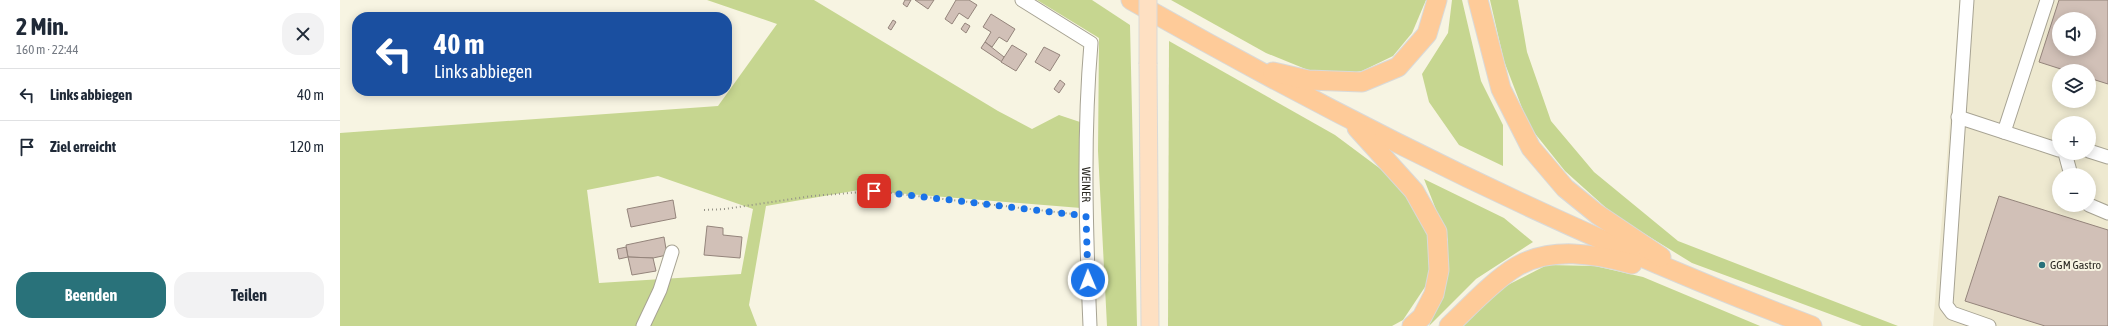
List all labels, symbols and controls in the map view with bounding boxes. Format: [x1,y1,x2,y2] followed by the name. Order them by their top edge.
[2052,12,2096,212] map controls
[2052,12,2096,56] button: sound
[16,13,68,40] text: 2 Min.
[282,13,324,55] button: close
[368,28,420,80] icon: left
[434,28,484,60] text: 40 m
[16,42,79,57] text: 160 m · 22:44
[434,61,533,82] text: Links abbiegen
[2052,64,2096,108] button: layers
[16,84,38,106] icon: left
[50,86,132,103] text: Links abbiegen
[297,86,324,103] text: 40 m
[2052,116,2096,160] button: +
[16,136,38,158] icon: arrive
[50,138,116,155] text: Ziel erreicht
[290,138,324,155] text: 120 m
[1079,167,1093,202] street label: WEINER
[2052,168,2096,212] button: −
[857,174,891,208] pin
[863,180,885,202] icon: arrive
[2050,258,2102,272] place label: GGM Gastro
[1067,259,1109,301] position arrow
[2037,260,2047,270] marker: GGM Gastro
[16,272,166,318] button: Beenden
[174,272,324,318] button: Teilen

